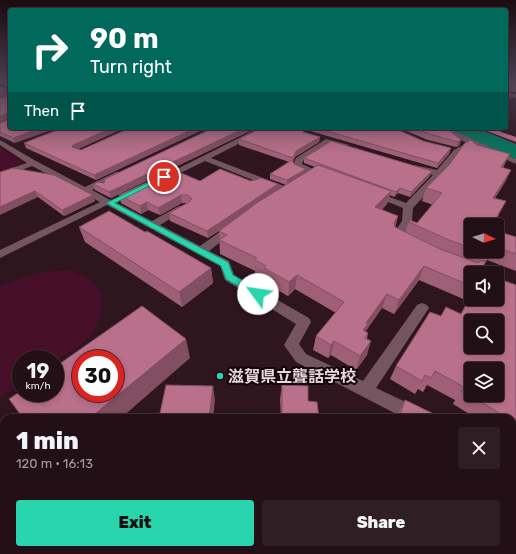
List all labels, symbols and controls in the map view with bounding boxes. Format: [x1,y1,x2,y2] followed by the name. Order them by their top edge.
[90,22,159,55] text: 90 m
[24,24,76,76] icon: right
[90,56,172,78] text: Turn right
[67,100,89,122] icon: arrive
[24,102,59,120] text: Then
[147,160,181,194] pin
[153,166,175,188] icon: arrive
[464,218,504,258] north arrow
[464,218,504,402] map controls
[464,266,504,306] button: sound
[237,273,279,315] position arrow
[464,314,504,354] button: search
[72,350,124,402] speed limit sign: 30
[27,359,49,383] text: 19
[464,362,504,402] button: layers
[228,367,356,386] place label: 滋賀県立聾話学校
[215,371,225,381] marker: 滋賀県立聾話学校
[26,380,50,392] text: km/h
[16,427,79,455] text: 1 min
[458,427,500,469] button: close
[16,456,93,471] text: 120 m · 16:13
[16,500,254,546] button: Exit
[262,500,500,546] button: Share

